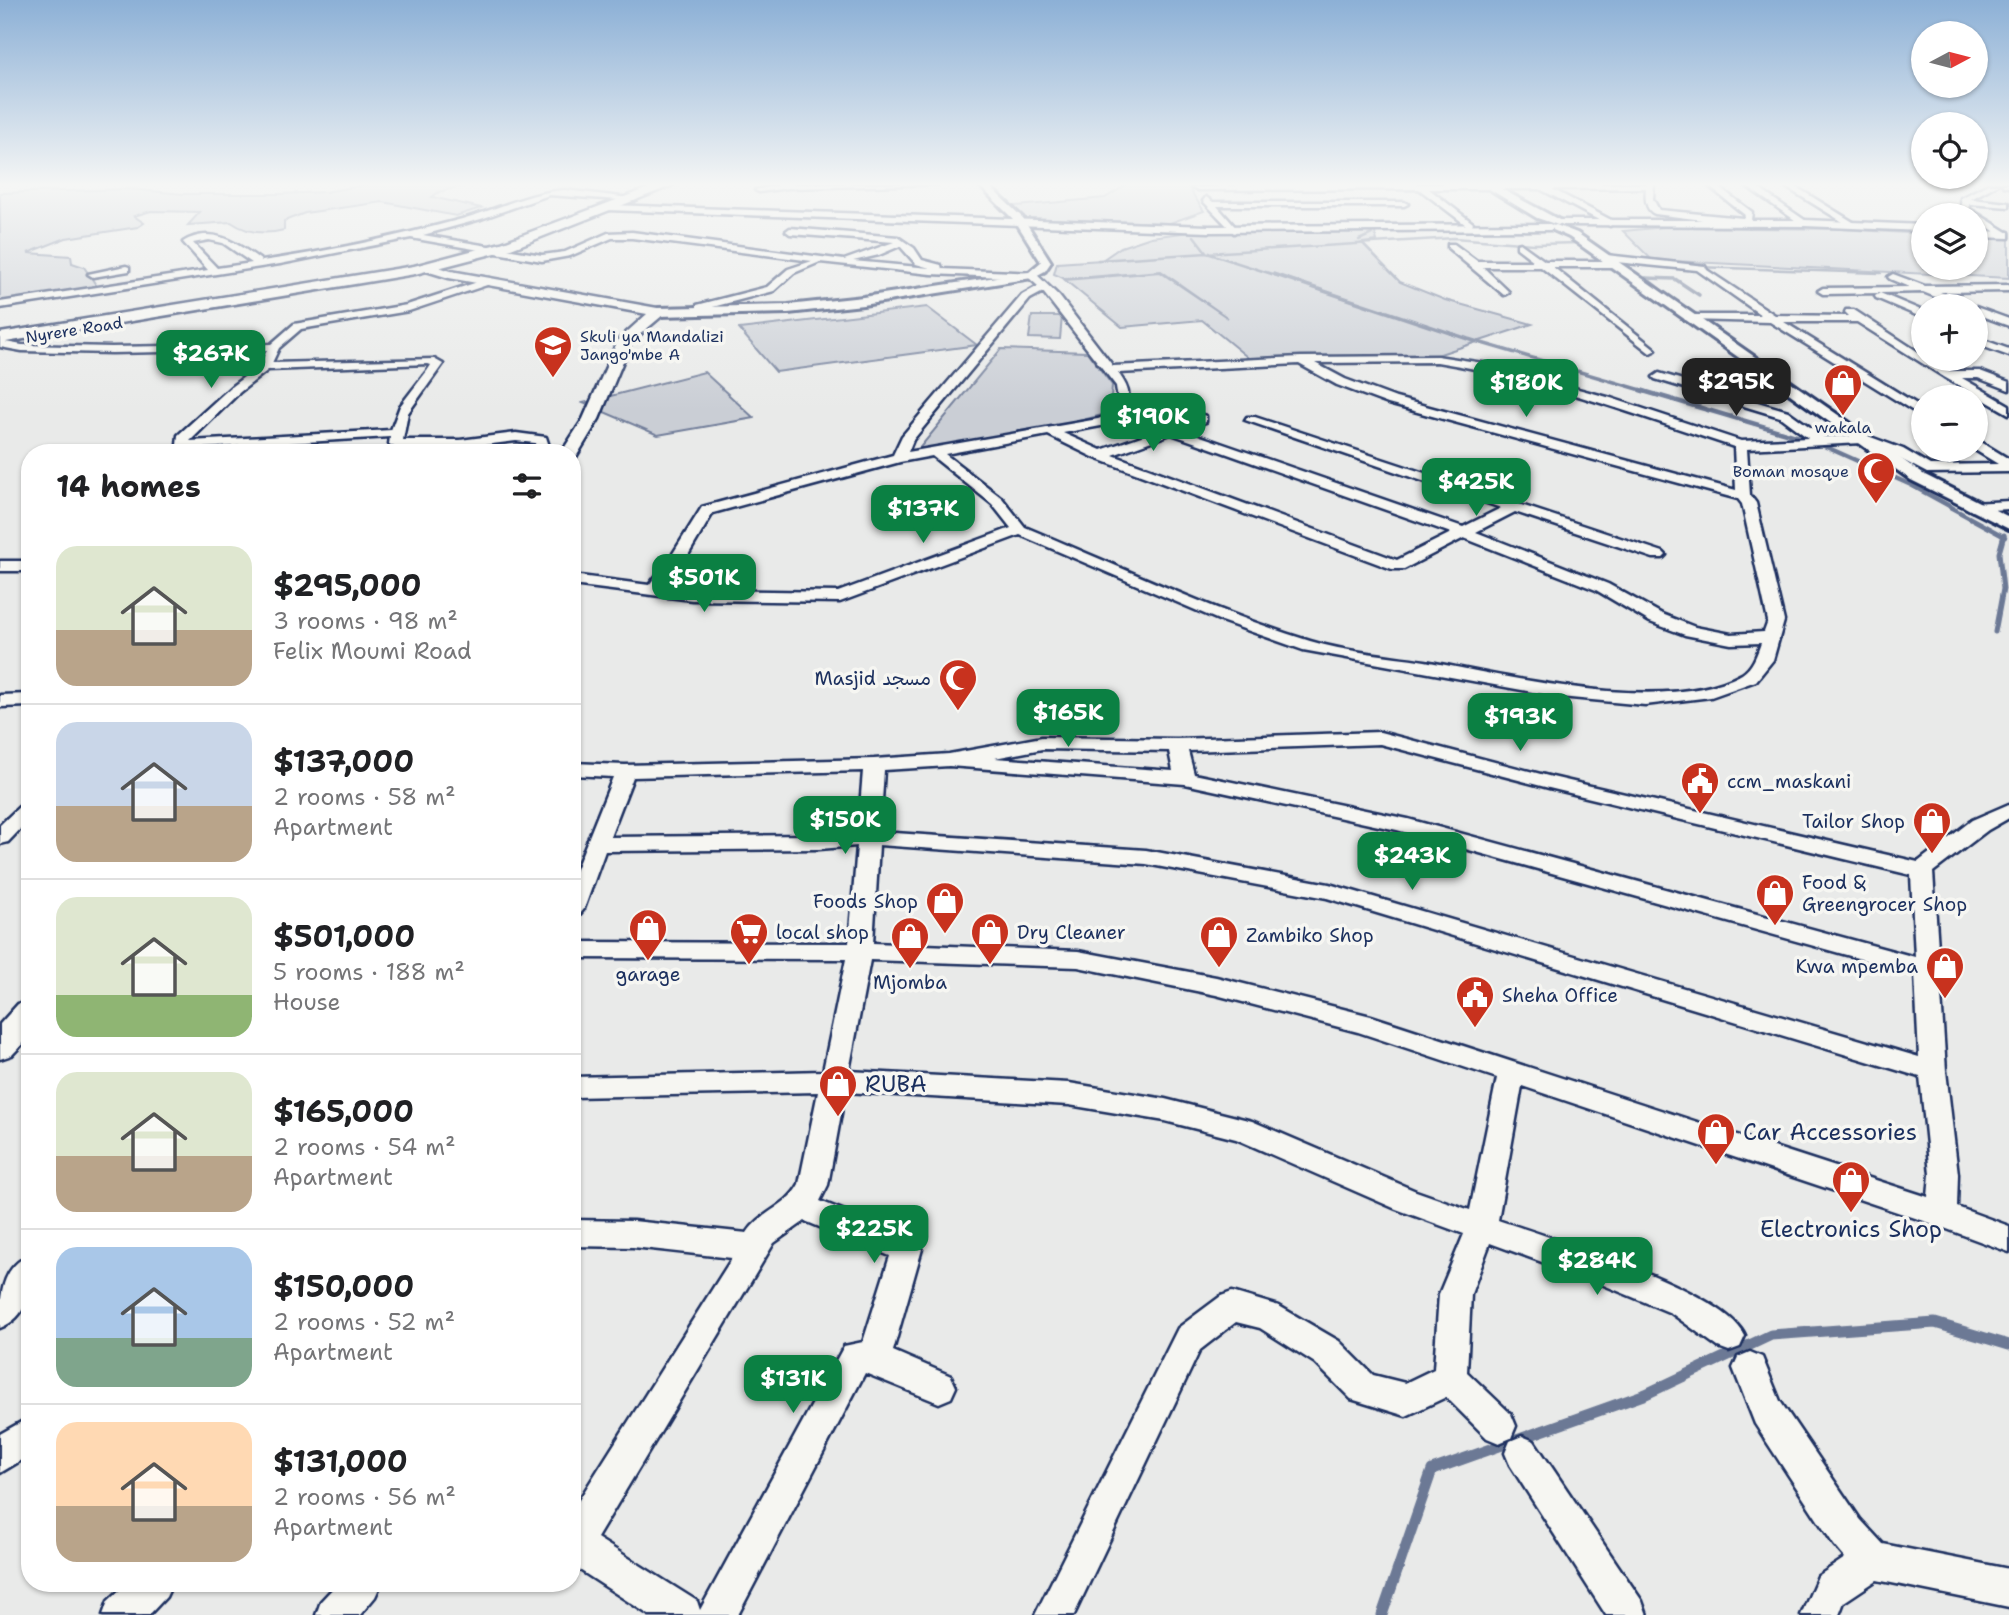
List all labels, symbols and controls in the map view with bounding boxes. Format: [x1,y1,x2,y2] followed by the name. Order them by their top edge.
[1911,21,1988,98] north arrow
[1911,21,1988,462] map controls
[1911,112,1988,189] button: locate
[1911,203,1988,280] button: layers
[1911,294,1988,371] button: +
[24,312,124,348] street label: Nyrere Road
[532,324,574,379] school or university icon: Skuli ya Mandalizi Jango'mbe A
[580,326,724,365] place label: Skuli ya Mandalizi Jango'mbe A
[162,330,260,390] pin: $267K
[172,338,250,368] text: $267K
[1687,358,1785,418] pin: $295K
[1477,360,1575,419] pin: $180K
[1822,362,1864,417] shop icon: wakala
[1698,366,1774,396] text: $295K
[1489,367,1563,397] text: $180K
[1911,385,1988,462] button: −
[1104,393,1202,453] pin: $190K
[1117,401,1189,431] text: $190K
[1815,417,1871,438] place label: wakala
[1855,450,1897,505] mosque icon: Boman mosque
[1427,458,1525,518] pin: $425K
[1733,461,1849,482] place label: Boman mosque
[56,466,201,507] text: 14 homes
[1438,466,1514,496] text: $425K
[508,467,546,505] icon: filters
[874,486,972,545] pin: $137K
[887,493,959,523] text: $137K
[655,554,753,614] pin: $501K
[668,562,740,592] text: $501K
[273,565,422,606] text: $295,000
[112,574,196,658] icon: home
[273,606,458,636] text: 3 rooms · 98 m²
[273,636,472,666] text: Felix Moumi Road
[937,657,979,712] mosque icon: Masjid مسجد
[815,666,931,691] place label: Masjid مسجد
[1019,690,1117,749] pin: $165K
[1471,694,1569,753] pin: $193K
[1033,697,1103,727] text: $165K
[1484,701,1556,731] text: $193K
[273,741,414,782] text: $137,000
[112,750,196,834] icon: home
[1679,760,1721,815] public building icon: ccm_maskani
[1727,769,1851,794] place label: ccm_maskani
[273,782,456,812] text: 2 rooms · 58 m²
[796,796,894,856] pin: $150K
[1911,800,1953,855] shop icon: Tailor Shop
[809,804,881,834] text: $150K
[1802,809,1905,834] place label: Tailor Shop
[273,812,393,842] text: Apartment
[1363,832,1461,892] pin: $243K
[1373,840,1451,870] text: $243K
[1802,870,1967,917] place label: Food & Greengrocer Shop
[1754,872,1796,927] shop icon: Food & Greengrocer Shop
[924,880,966,935] shop icon: Foods Shop
[813,889,918,914] place label: Foods Shop
[627,907,669,962] shop icon: garage
[728,911,770,966] supermarket icon: local shop
[969,911,1011,966] shop icon: Dry Cleaner
[1198,914,1240,969] shop icon: Zambiko Shop
[889,915,931,970] shop icon: Mjomba
[273,916,415,957] text: $501,000
[776,920,869,945] place label: local shop
[1017,920,1126,945] place label: Dry Cleaner
[1246,923,1374,948] place label: Zambiko Shop
[112,925,196,1009] icon: home
[1924,945,1966,1000] shop icon: Kwa mpemba
[1795,954,1918,979] place label: Kwa mpemba
[273,957,465,987] text: 5 rooms · 188 m²
[616,962,680,987] place label: garage
[873,970,947,995] place label: Mjomba
[1454,974,1496,1029] public building icon: Sheha Office
[1502,983,1618,1008] place label: Sheha Office
[273,987,341,1017] text: House
[817,1063,859,1118] shop icon: RUBA
[865,1069,927,1099] place label: RUBA
[273,1091,414,1132] text: $165,000
[112,1100,196,1184] icon: home
[1695,1111,1737,1166] shop icon: Car Accessories
[1743,1117,1917,1147] place label: Car Accessories
[273,1132,456,1162] text: 2 rooms · 54 m²
[1830,1159,1872,1214] shop icon: Electronics Shop
[273,1162,393,1192] text: Apartment
[825,1206,923,1265] pin: $225K
[835,1213,913,1243] text: $225K
[1760,1214,1942,1244] place label: Electronics Shop
[1548,1238,1646,1297] pin: $284K
[1558,1245,1636,1275] text: $284K
[273,1266,414,1307] text: $150,000
[112,1275,196,1359] icon: home
[273,1307,455,1337] text: 2 rooms · 52 m²
[273,1337,393,1367] text: Apartment
[744,1356,842,1415] pin: $131K
[760,1363,826,1393] text: $131K
[273,1441,408,1482] text: $131,000
[112,1450,196,1534] icon: home
[273,1482,456,1512] text: 2 rooms · 56 m²
[273,1512,393,1542] text: Apartment

